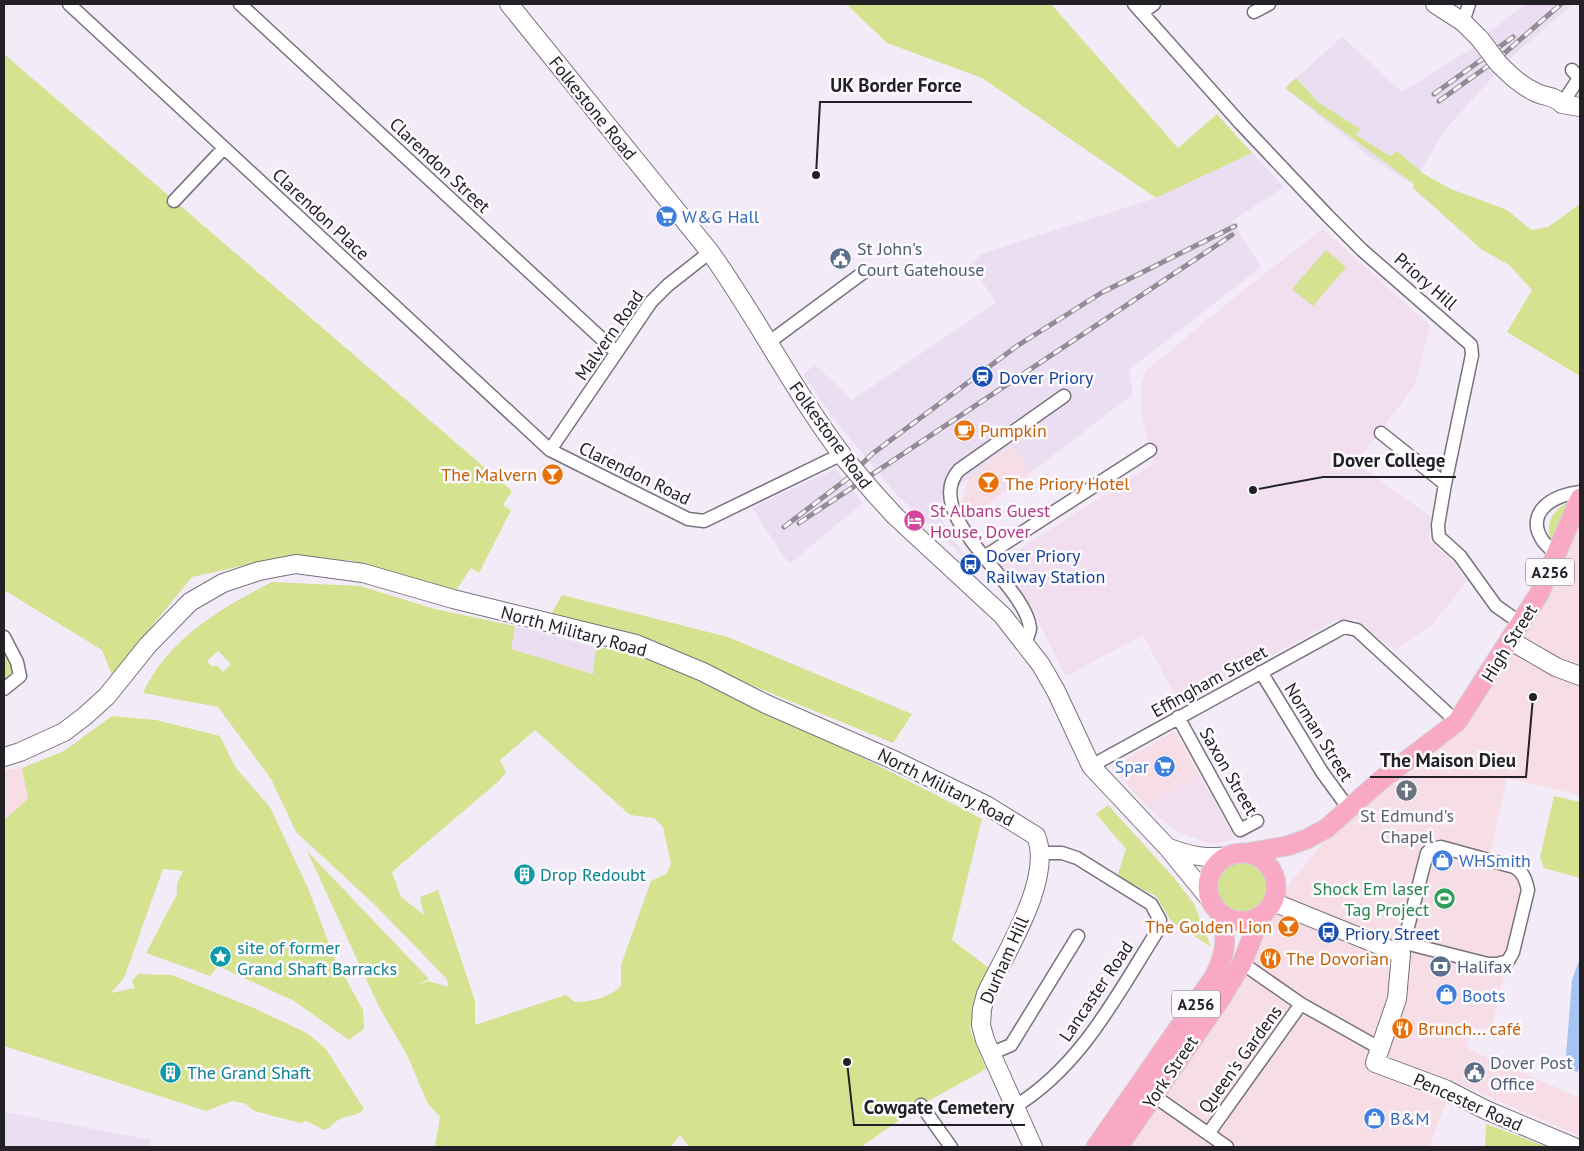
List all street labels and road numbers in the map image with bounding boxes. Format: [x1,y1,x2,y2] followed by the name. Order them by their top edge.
[544,51,642,165] street label: Folkestone Road
[385,112,495,218] street label: Clarendon Street
[268,163,374,265] street label: Clarendon Place
[1390,247,1463,315] street label: Priory Hill
[569,285,649,385] street label: Malvern Road
[784,377,878,493] street label: Folkestone Road
[575,436,695,510] street label: Clarendon Road
[1526,558,1574,586] road number: A256
[499,600,649,662] street label: North Military Road
[1476,600,1542,686] street label: High Street
[1147,640,1271,722] street label: Effingham Street
[1280,678,1358,786] street label: Norman Street
[1195,723,1263,819] street label: Saxon Street
[874,743,1018,831] street label: North Military Road
[975,912,1034,1007] street label: Durham Hill
[1054,936,1138,1046] street label: Lancaster Road
[1172,991,1220,1018] road number: A256
[1193,1001,1287,1117] street label: Queen's Gardens
[1137,1031,1203,1113] street label: York Street
[1410,1068,1526,1136] street label: Pencester Road

